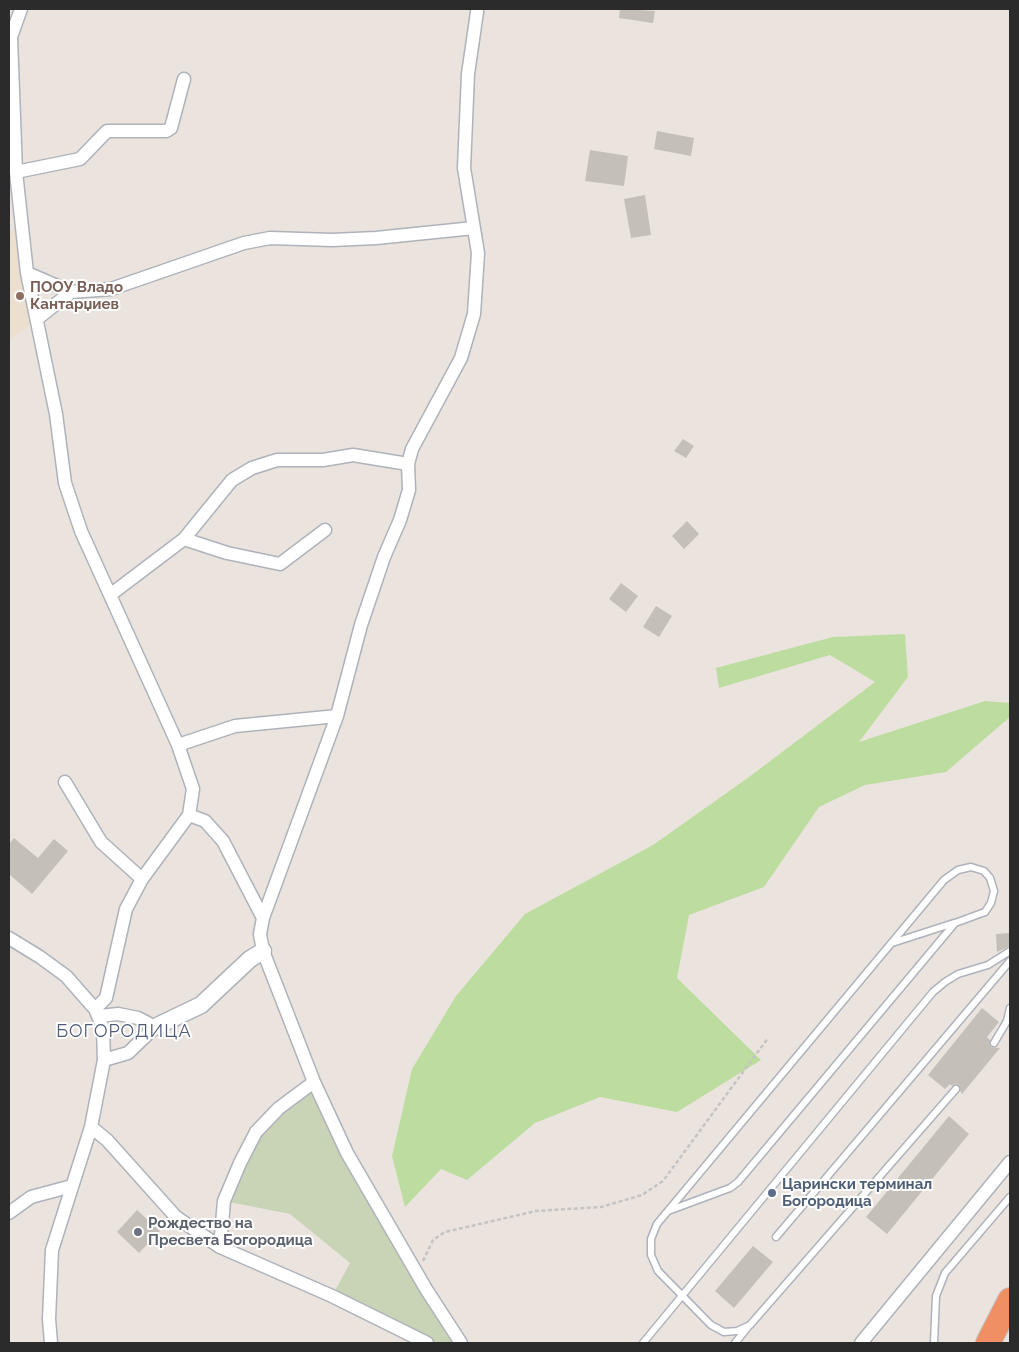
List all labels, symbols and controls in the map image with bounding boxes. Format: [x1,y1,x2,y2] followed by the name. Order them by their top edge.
[30,278,123,313] place label: ПООУ Владо Кантарџиев
[14,290,26,302] marker: ПООУ Владо Кантарџиев
[55,1021,193,1043] district label: БОГОРОДИЦА
[782,1175,932,1210] place label: Царински терминал Богородица
[766,1187,778,1199] marker: Царински терминал Богородица
[148,1214,313,1249] place label: Рождество на Пресвета Богородица
[132,1226,144,1238] marker: Рождество на Пресвета Богородица

